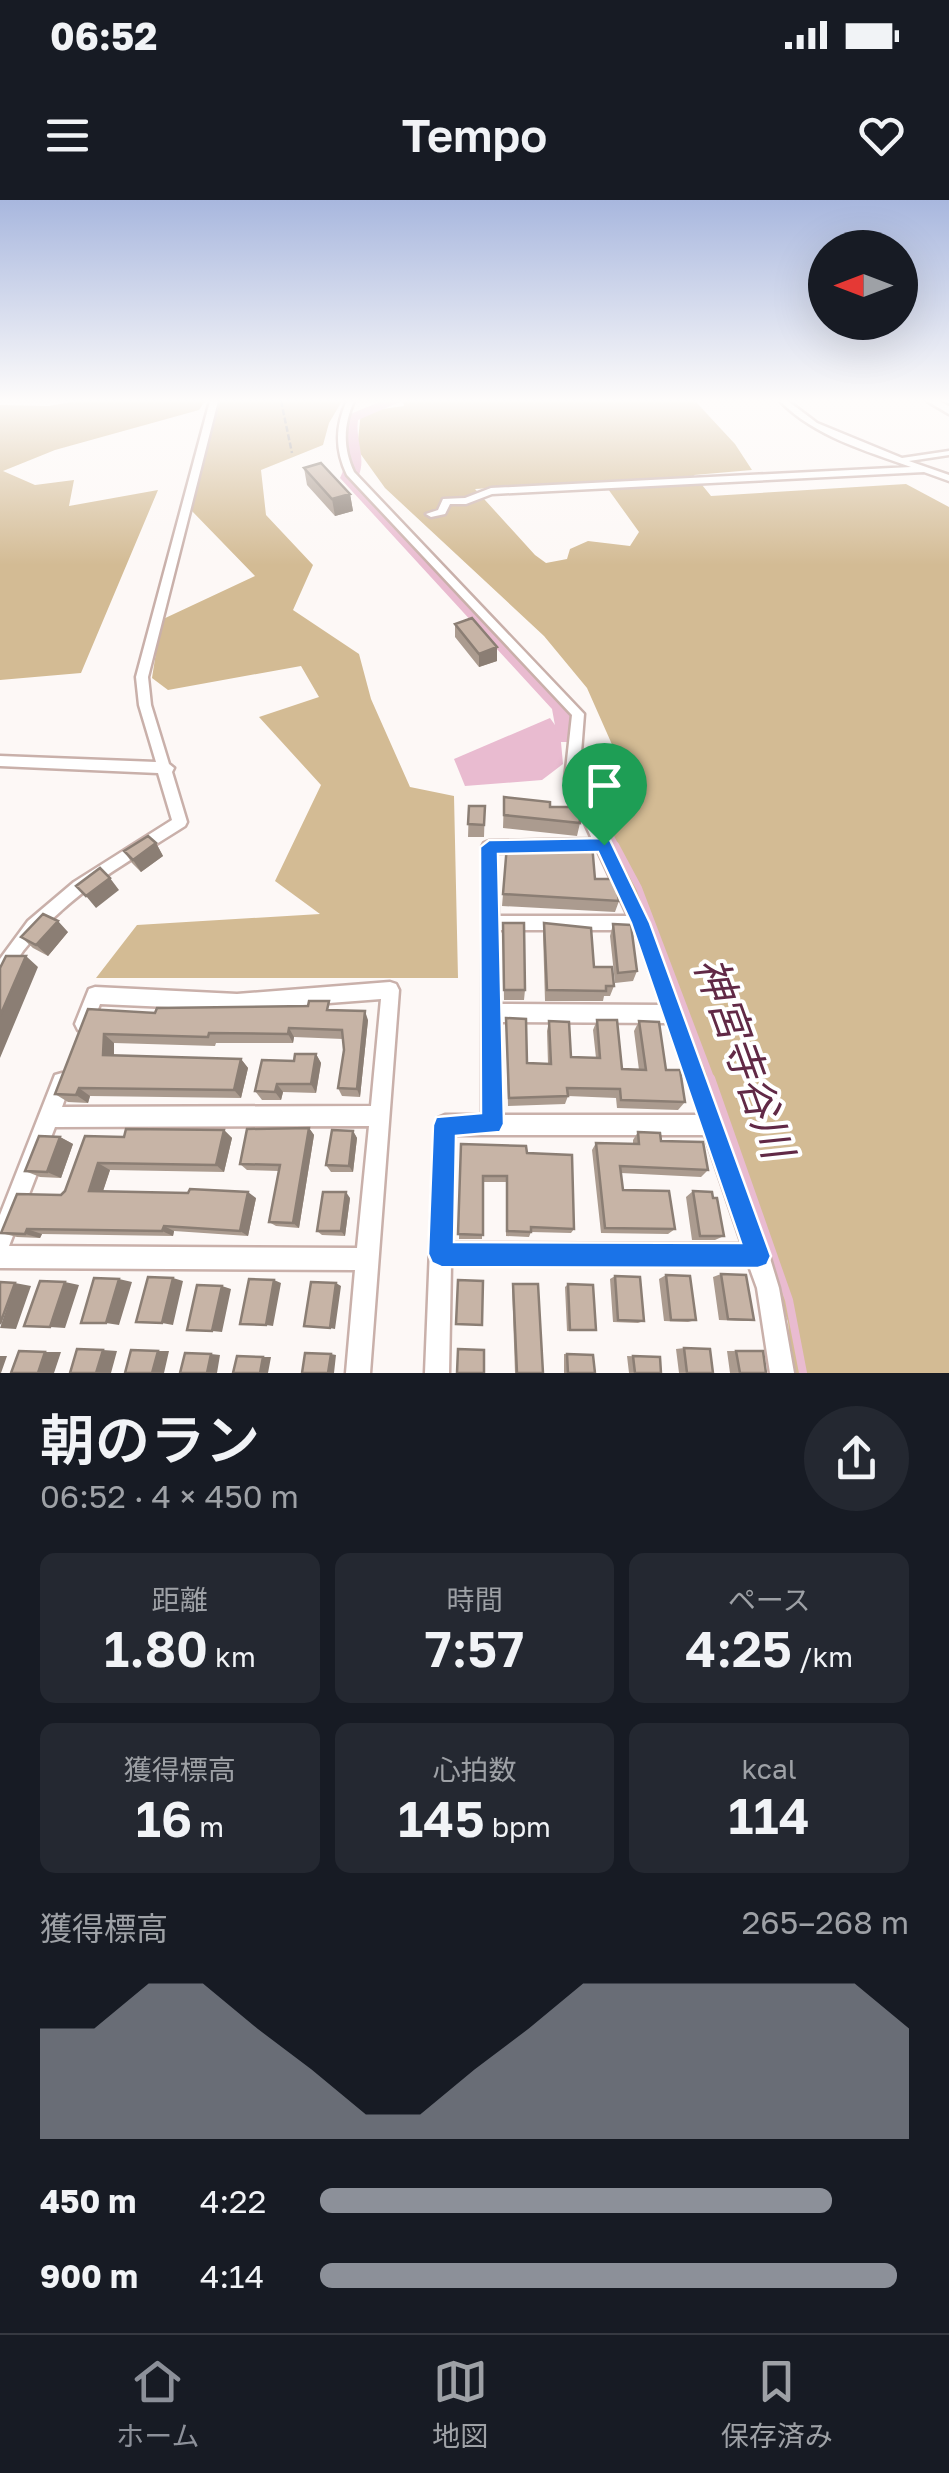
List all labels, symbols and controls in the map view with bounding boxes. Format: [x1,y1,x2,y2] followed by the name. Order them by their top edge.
[50,13,157,58] text: 06:52
[40,108,95,163] icon: menu
[402,108,547,162] text: Tempo
[854,108,909,163] icon: heart
[808,230,918,340] north arrow
[808,230,918,340] map controls
[562,743,647,846] pin
[577,758,632,813] icon: arrive
[686,950,806,1168] water label: 神宮寺谷川
[40,1406,260,1472] text: 朝のラン
[804,1406,909,1511] button: share
[40,1477,299,1515] text: 06:52 · 4 × 450 m
[152,1583,208,1616] text: 距離
[446,1583,503,1616] text: 時間
[728,1583,810,1616] text: ペース
[104,1618,208,1678] text: 1.80
[425,1618,524,1678] text: 7:57
[685,1618,792,1678] text: 4:25
[208,1640,256,1673] text: km
[792,1640,853,1673] text: /km
[742,1752,797,1785] text: kcal
[124,1753,236,1786] text: 獲得標高
[432,1753,517,1786] text: 心拍数
[728,1785,810,1845] text: 114
[136,1788,192,1848] text: 16
[398,1788,485,1848] text: 145
[192,1810,224,1843] text: m
[485,1810,551,1843] text: bpm
[742,1903,909,1941] text: 265–268 m
[40,1909,168,1947] text: 獲得標高
[40,2182,136,2220] text: 450 m
[200,2182,266,2220] text: 4:22
[40,2257,138,2295] text: 900 m
[200,2257,264,2295] text: 4:14
[116,2354,199,2454] tab: ホーム
[432,2354,488,2454] tab: 地図
[721,2354,833,2454] tab: 保存済み

